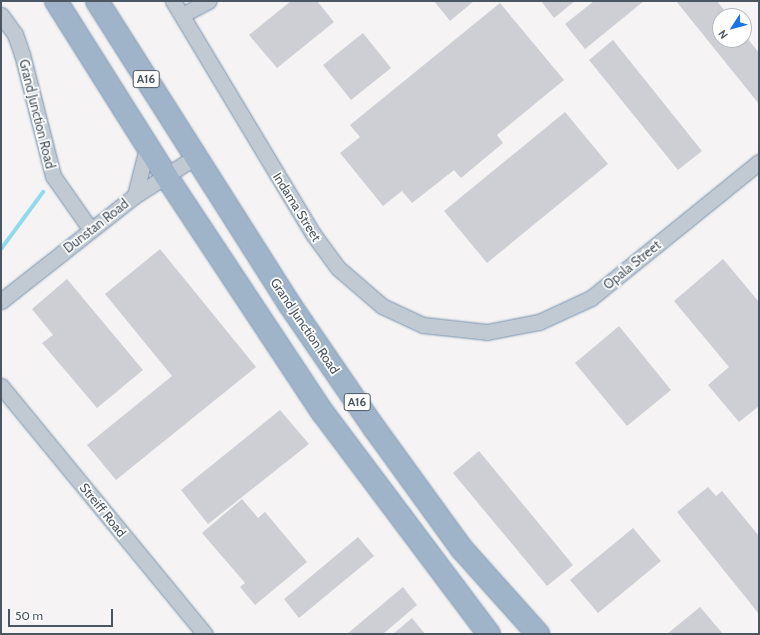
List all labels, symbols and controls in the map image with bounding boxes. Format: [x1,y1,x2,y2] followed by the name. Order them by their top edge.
[712,8,752,48] north arrow
[715,27,731,42] text: N
[16,58,58,170] street label: Grand Junction Road
[132,69,160,89] road number: A16
[270,170,324,244] street label: Indama Street
[61,196,131,256] street label: Dunstan Road
[600,237,664,293] street label: Opala Street
[267,275,343,377] street label: Grand Junction Road
[343,392,371,412] road number: A16
[77,480,129,540] street label: Streiff Road
[10,601,115,627] scale bar
[15,608,43,623] text: 50 m

